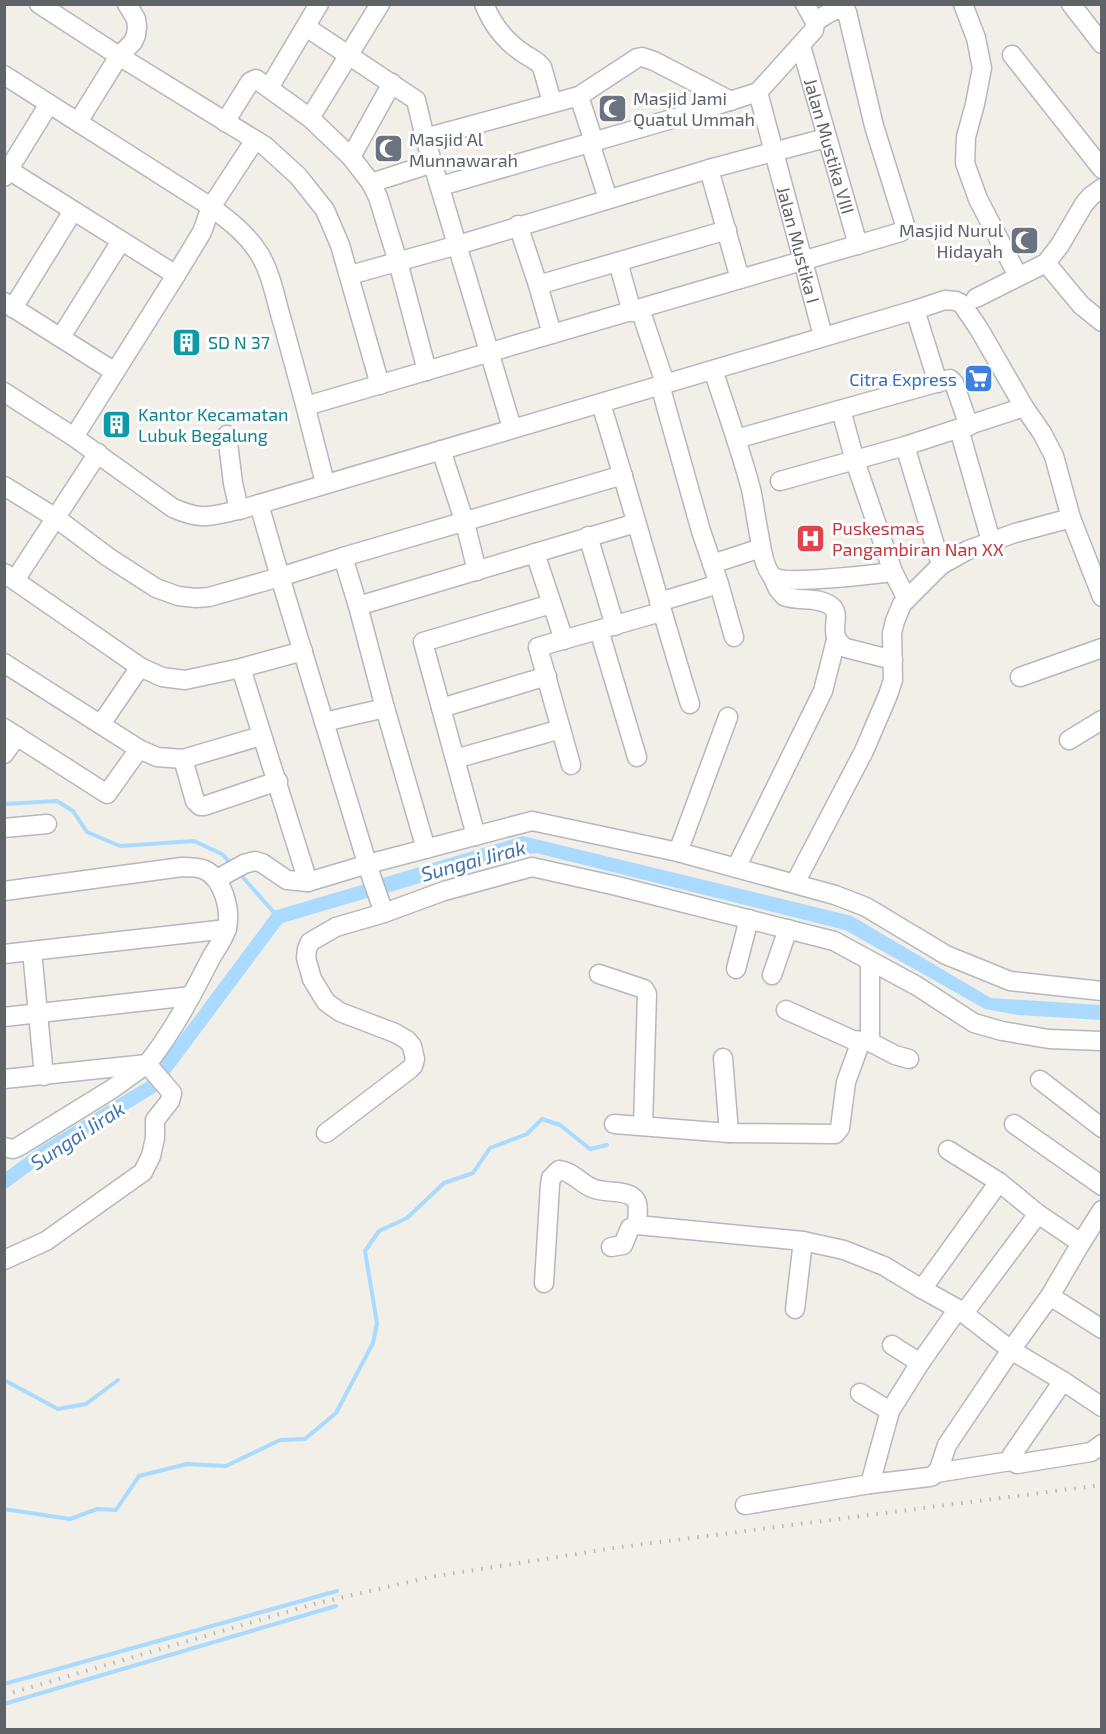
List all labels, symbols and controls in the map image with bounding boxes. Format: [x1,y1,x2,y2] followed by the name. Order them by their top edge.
[800,76,859,216] street label: Jalan Mustika VIII
[633,87,755,130] place label: Masjid Jami Quatul Ummah
[596,92,628,124] mosque icon: Masjid Jami Quatul Ummah
[409,128,518,171] place label: Masjid Al Munnawarah
[372,133,404,165] mosque icon: Masjid Al Munnawarah
[773,184,825,306] street label: Jalan Mustika I
[899,219,1004,262] place label: Masjid Nurul Hidayah
[1008,224,1040,256] mosque icon: Masjid Nurul Hidayah
[171,326,203,358] building icon: SD N 37
[208,331,270,353] place label: SD N 37
[962,363,994,395] supermarket icon: Citra Express
[849,368,957,390] place label: Citra Express
[138,403,289,446] place label: Kantor Kecamatan Lubuk Begalung
[101,408,133,440] building icon: Kantor Kecamatan Lubuk Begalung
[832,517,1004,560] place label: Puskesmas Pangambiran Nan XX
[795,522,827,554] hospital icon: Puskesmas Pangambiran Nan XX
[418,835,528,885] water label: Sungai Jirak
[25,1096,129,1174] water label: Sungai Jirak

